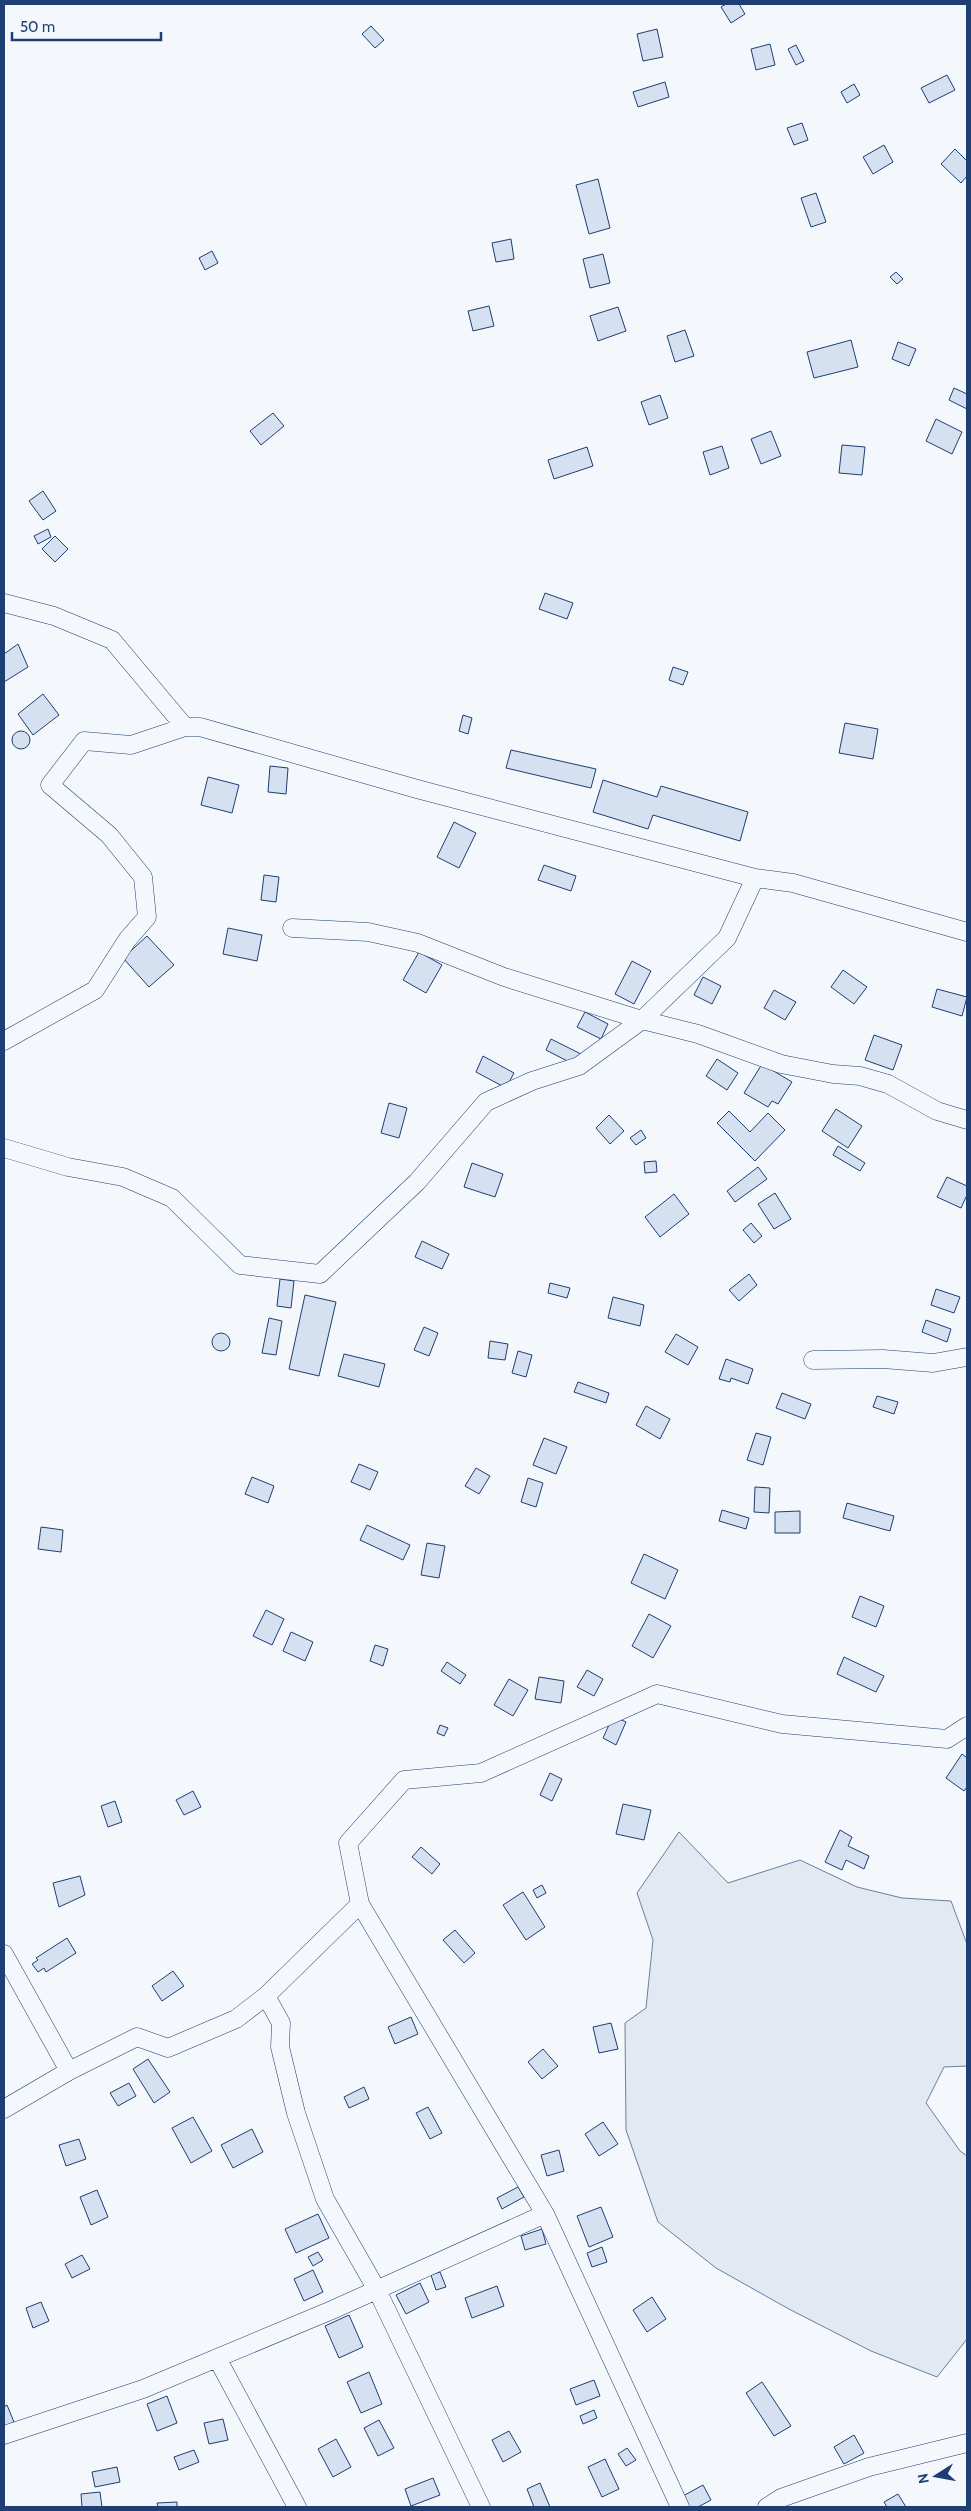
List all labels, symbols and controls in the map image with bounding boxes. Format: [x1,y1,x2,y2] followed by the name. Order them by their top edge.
[12,10,161,42] scale bar
[20,18,55,36] text: 50 m
[911,2451,961,2501] north arrow
[913,2472,933,2485] text: N

